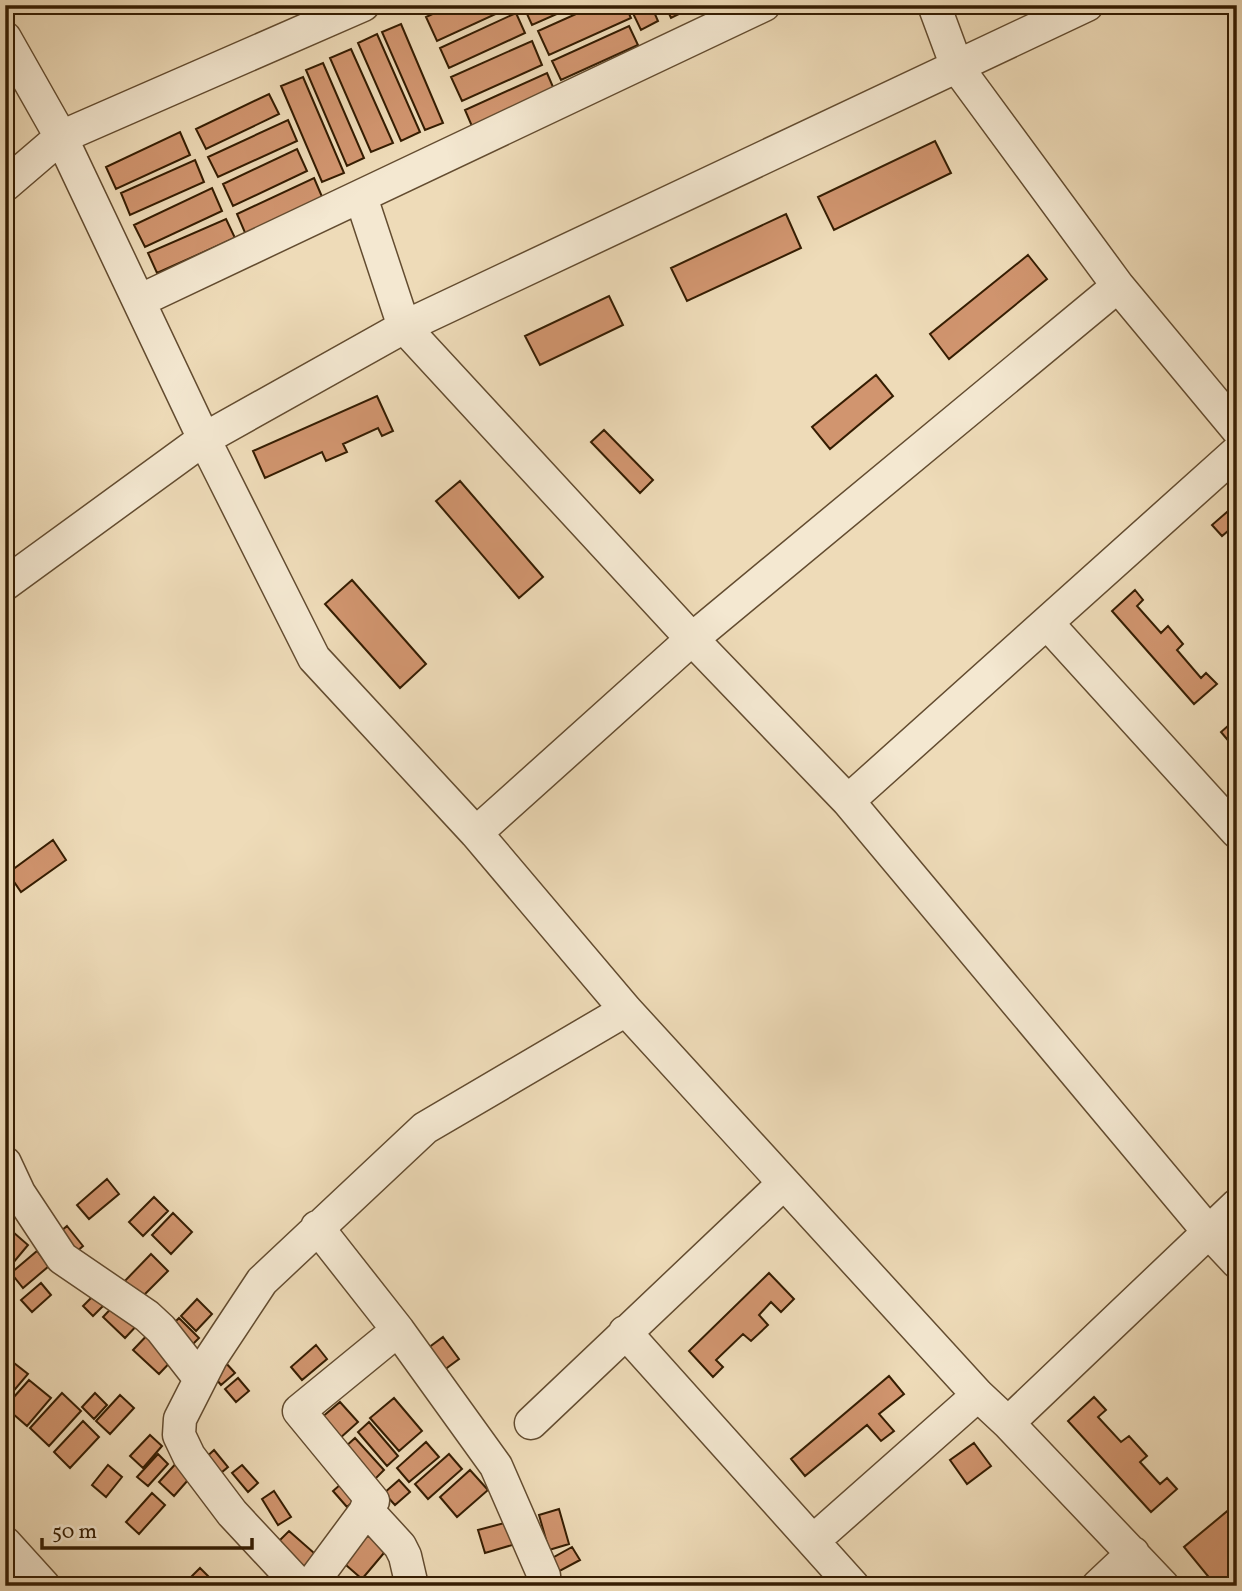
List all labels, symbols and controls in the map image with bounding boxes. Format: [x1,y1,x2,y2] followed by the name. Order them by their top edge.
[42,1507,252,1551] scale bar
[52,1518,97,1547] text: 50 m

